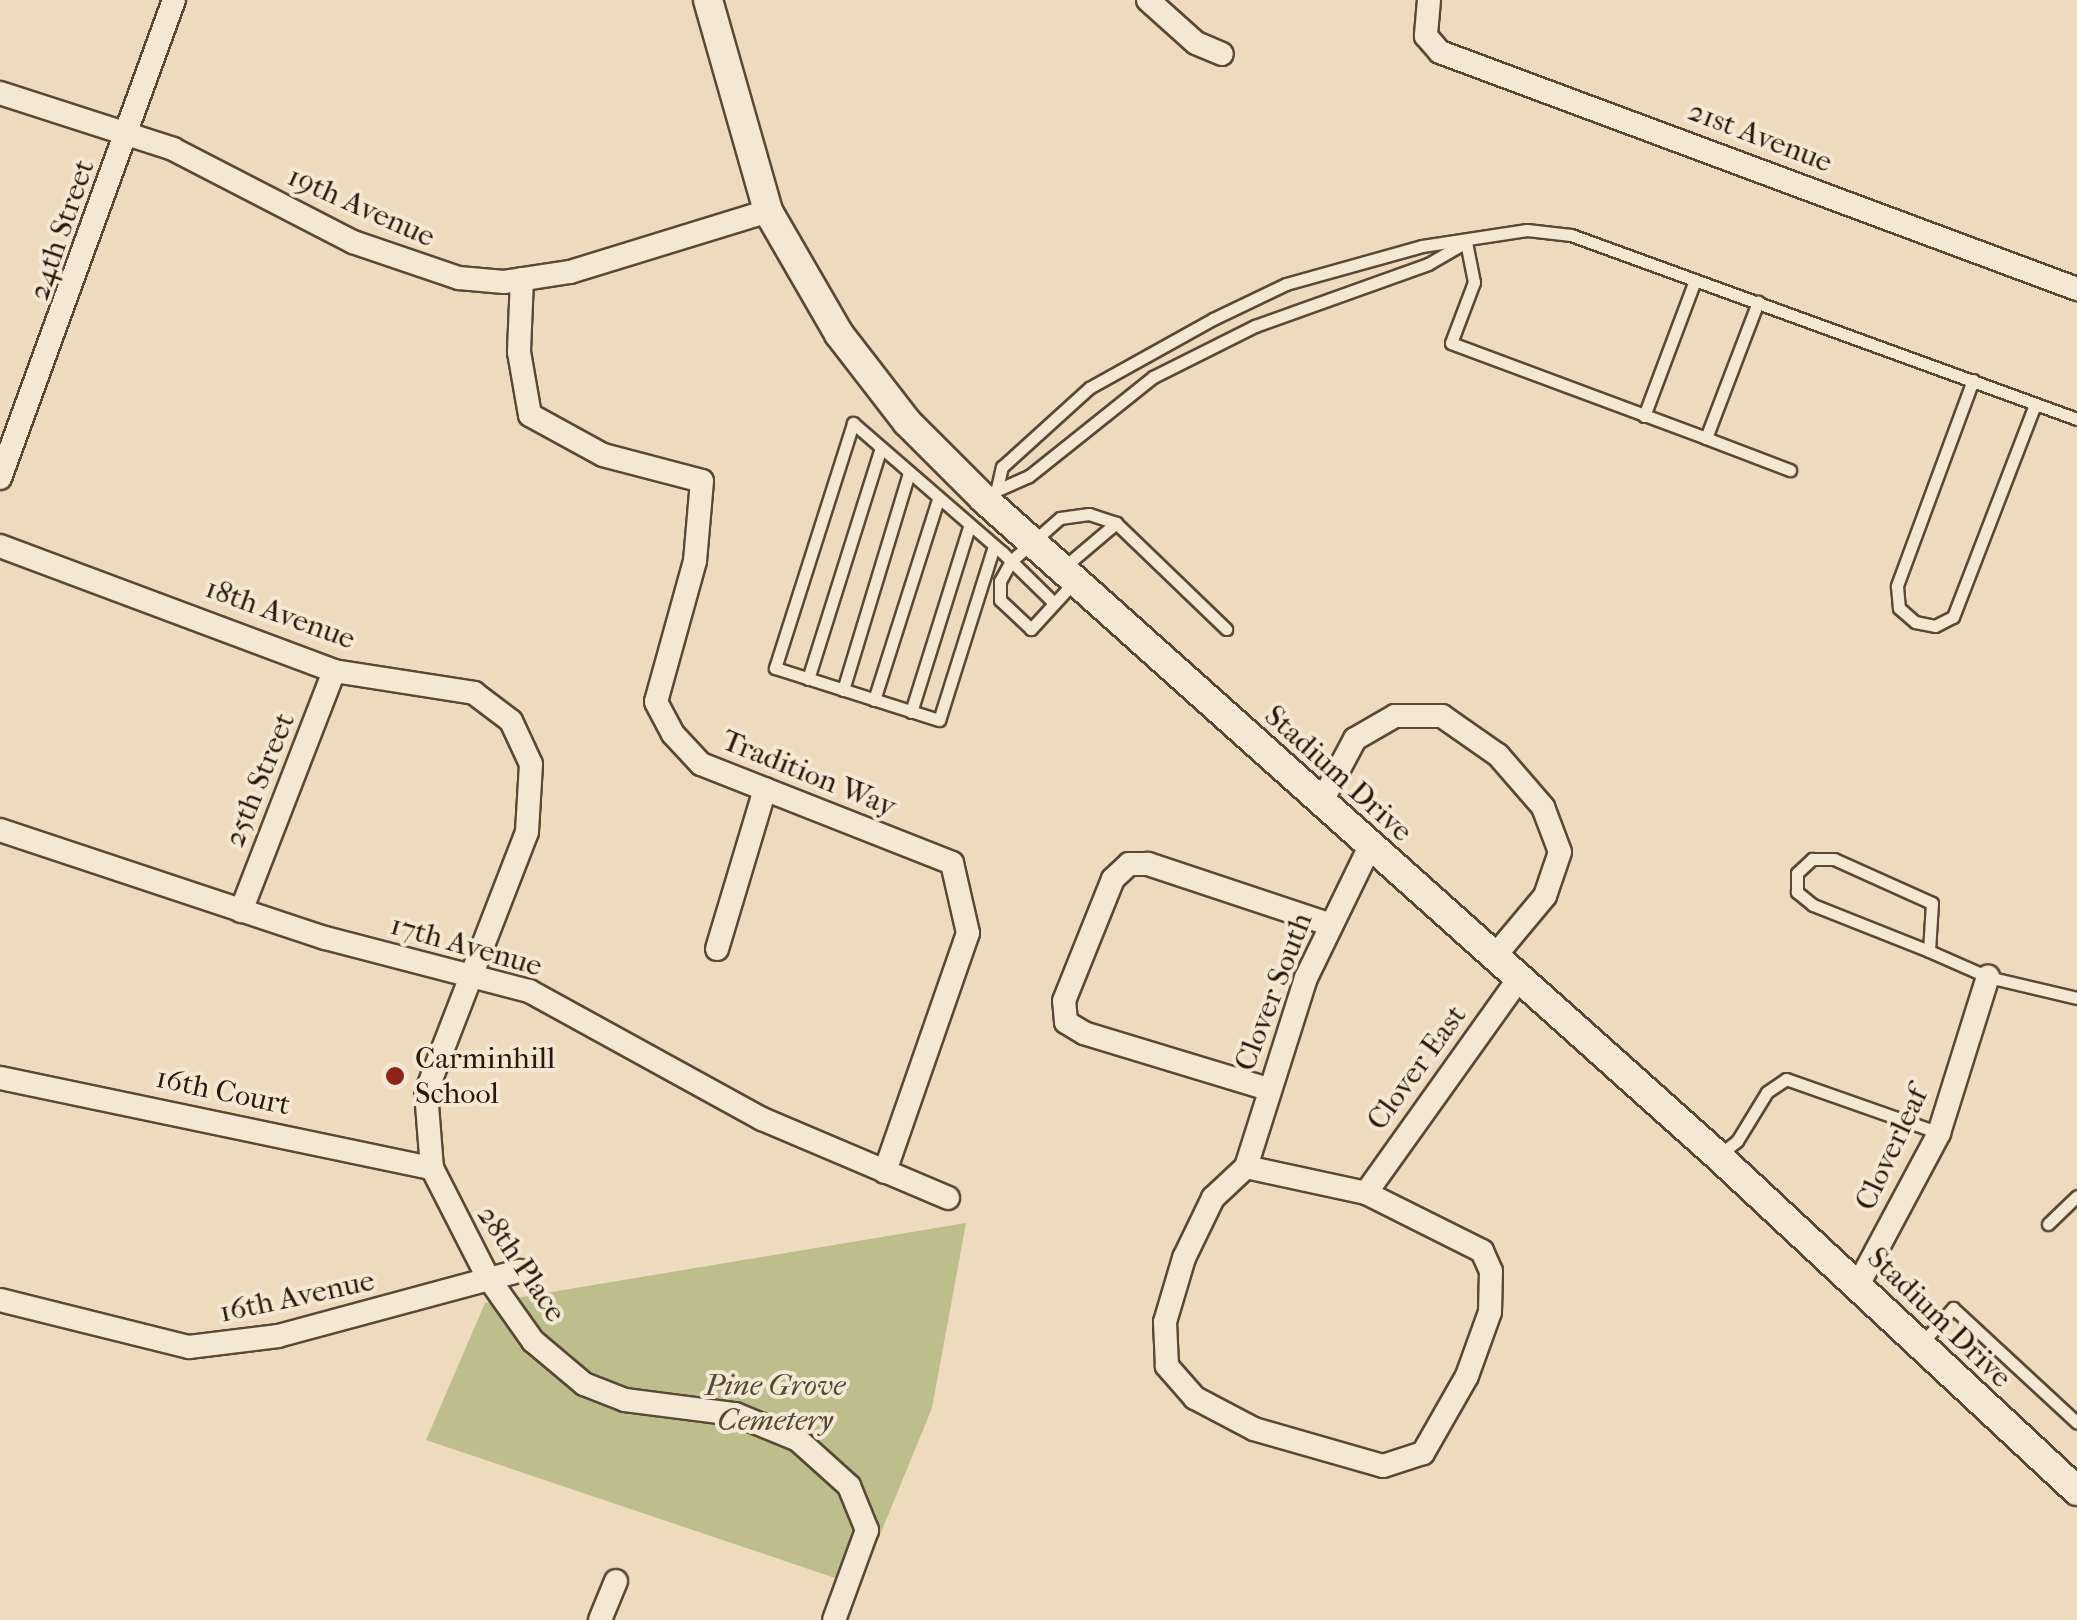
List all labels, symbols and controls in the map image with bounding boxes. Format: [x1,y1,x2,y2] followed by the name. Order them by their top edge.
[1683,93,1837,181] street label: 21st Avenue
[21,155,103,305] street label: 24th Street
[282,159,440,255] street label: 19th Avenue
[200,570,360,658] street label: 18th Avenue
[1257,698,1419,850] street label: Stadium Drive
[217,708,303,852] street label: 25th Street
[717,723,901,825] street label: Tradition Way
[386,907,546,985] street label: 17th Avenue
[1227,908,1321,1076] street label: Clover South
[1360,999,1474,1137] street label: Clover East
[415,1041,555,1112] place label: Carminhill School
[152,1060,294,1124] street label: 16th Court
[384,1065,406,1087] marker: Carminhill School
[1848,1082,1936,1216] street label: Cloverleaf
[469,1199,573,1329] street label: 28th Place
[1859,1240,2019,1396] street label: Stadium Drive
[216,1263,378,1331] street label: 16th Avenue
[705,1368,845,1438] park label: Pine Grove Cemetery

